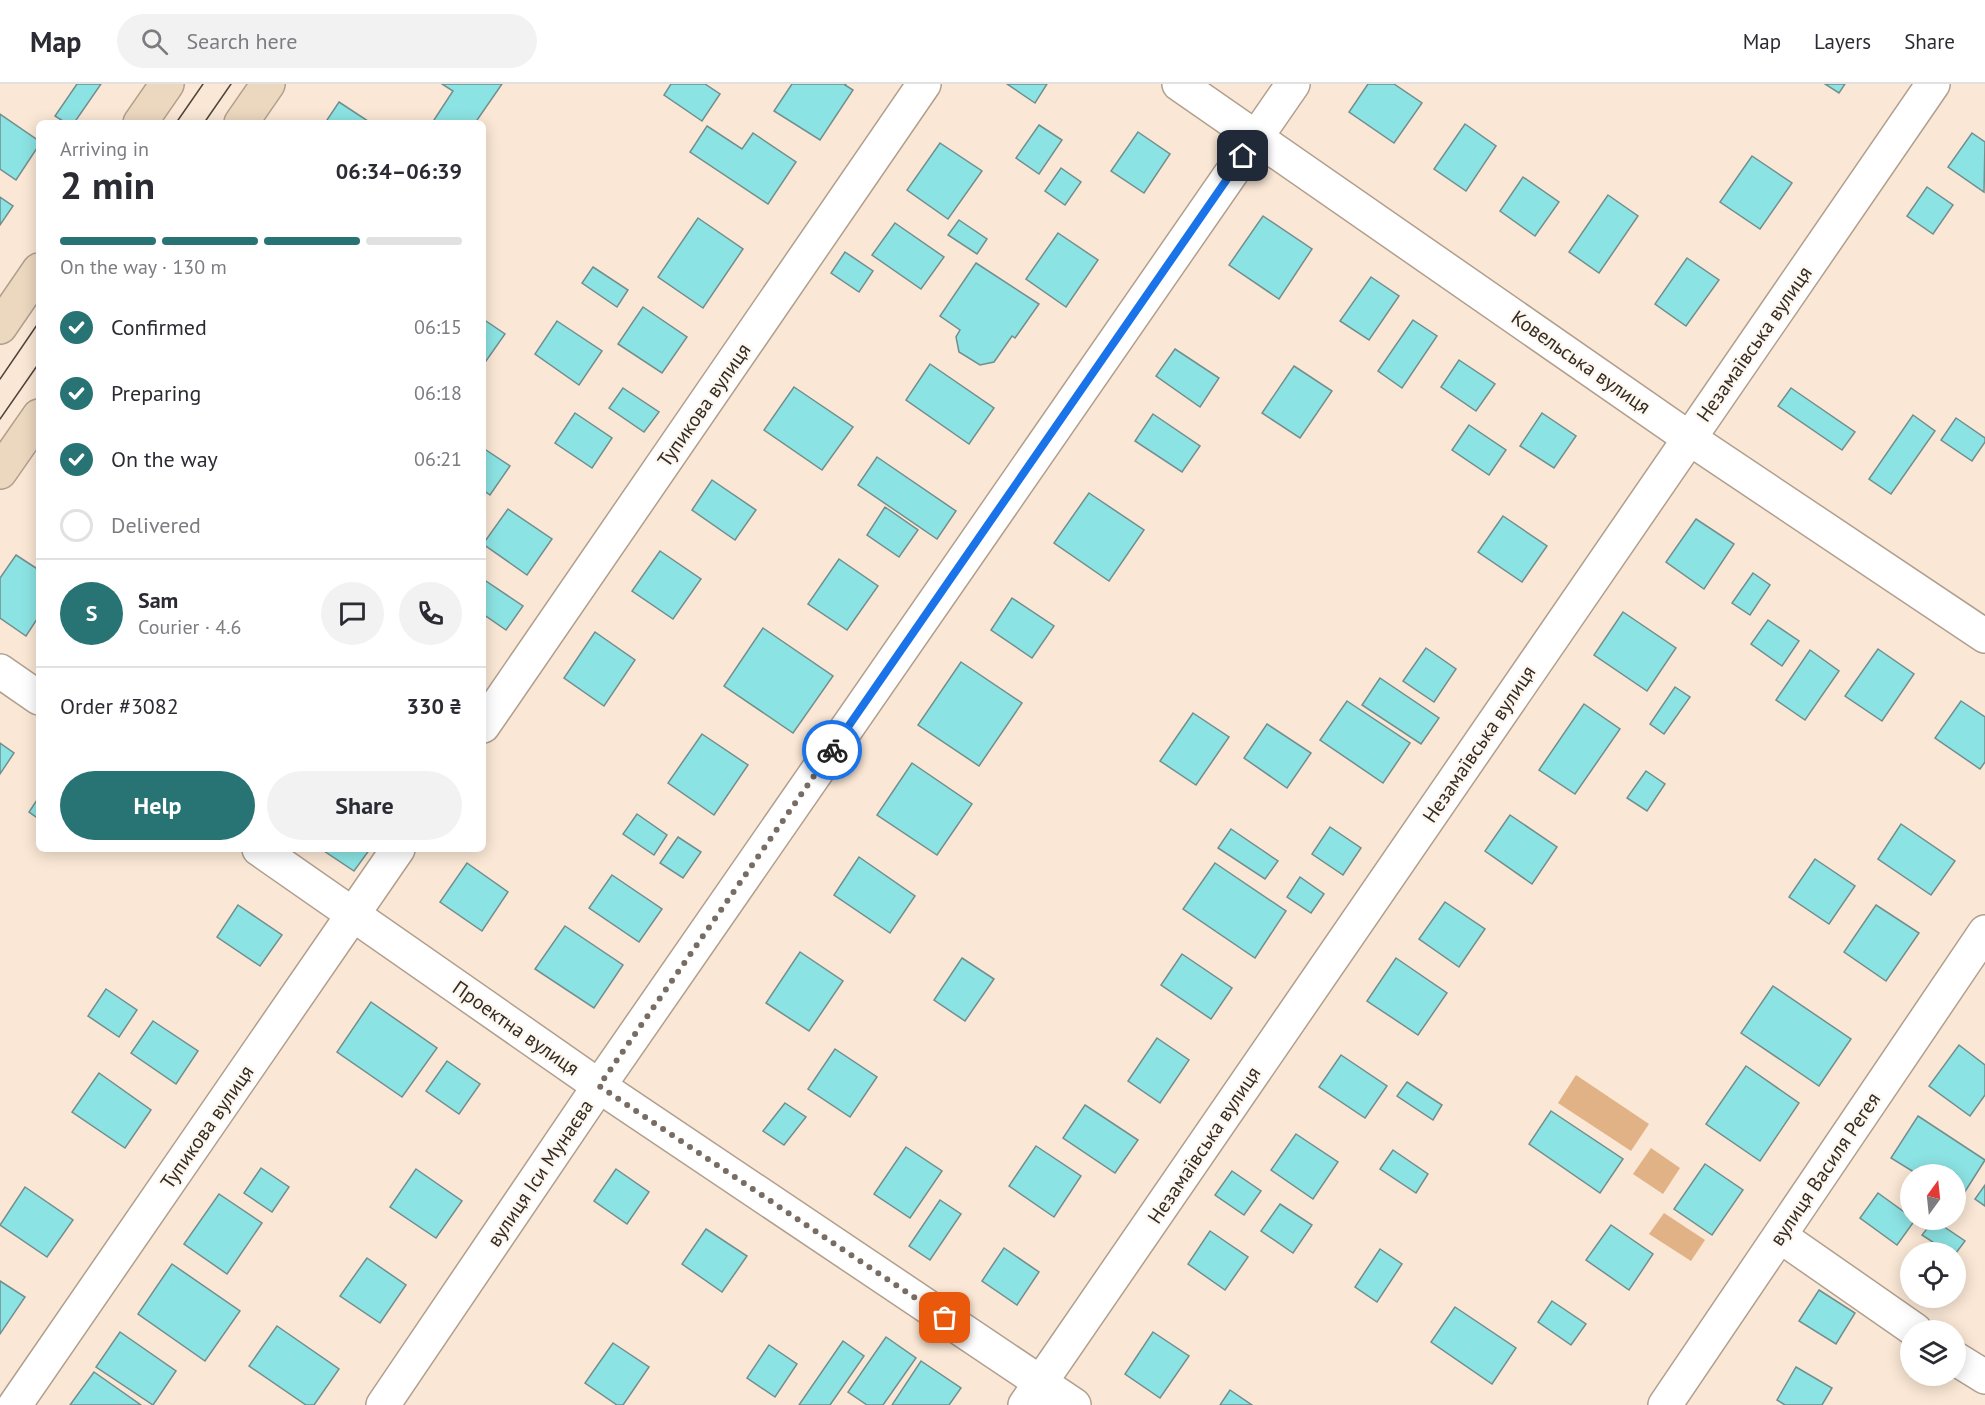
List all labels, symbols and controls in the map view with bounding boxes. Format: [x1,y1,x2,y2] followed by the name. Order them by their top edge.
[117,14,537,68] search box
[30,23,81,60] text: Map
[138,25,171,58] icon: search
[186,27,297,55] text: Search here
[1743,28,1781,55] text: Map
[1814,28,1871,55] text: Layers
[1904,28,1955,55] text: Share
[1217,130,1268,181] pin
[60,136,149,162] text: Arriving in
[1226,139,1259,172] icon: home
[336,157,462,185] text: 06:34–06:39
[60,159,155,210] text: 2 min
[60,254,227,280] text: On the way · 130 m
[1691,261,1817,427] street label: Незамаївська вулиця
[1506,304,1656,420] street label: Ковельська вулиця
[60,311,93,344] icon: check
[111,313,207,341] text: Confirmed
[414,314,462,340] text: 06:15
[652,338,756,472] street label: Тупикова вулиця
[60,377,93,410] icon: check
[111,379,201,407] text: Preparing
[414,380,462,406] text: 06:18
[60,443,93,476] icon: check
[111,445,218,473] text: On the way
[414,446,462,472] text: 06:21
[111,511,201,539] text: Delivered
[321,582,384,645] button: chat
[399,582,462,645] button: phone
[138,586,178,614] text: Sam
[86,599,97,627] text: S
[138,614,241,640] text: Courier · 4.6
[1417,660,1541,828] street label: Незамаївська вулиця
[60,692,179,720] text: Order #3082
[407,692,462,720] text: 330 ₴
[802,720,862,780] courier
[816,734,849,767] icon: bike
[60,771,255,840] button: Help
[267,771,462,840] button: Share
[448,975,584,1081] street label: Проектна вулиця
[155,1060,259,1194] street label: Тупикова вулиця
[1142,1061,1266,1229] street label: Незамаївська вулиця
[1764,1087,1886,1251] street label: вулиця Василя Регея
[481,1094,599,1252] street label: вулиця Іси Мунаєва
[1900,1164,1966,1230] north arrow
[1900,1164,1966,1386] map controls
[1900,1242,1966,1308] button: locate
[919,1292,970,1343] pin
[928,1301,961,1334] icon: bag
[1900,1320,1966,1386] button: layers

